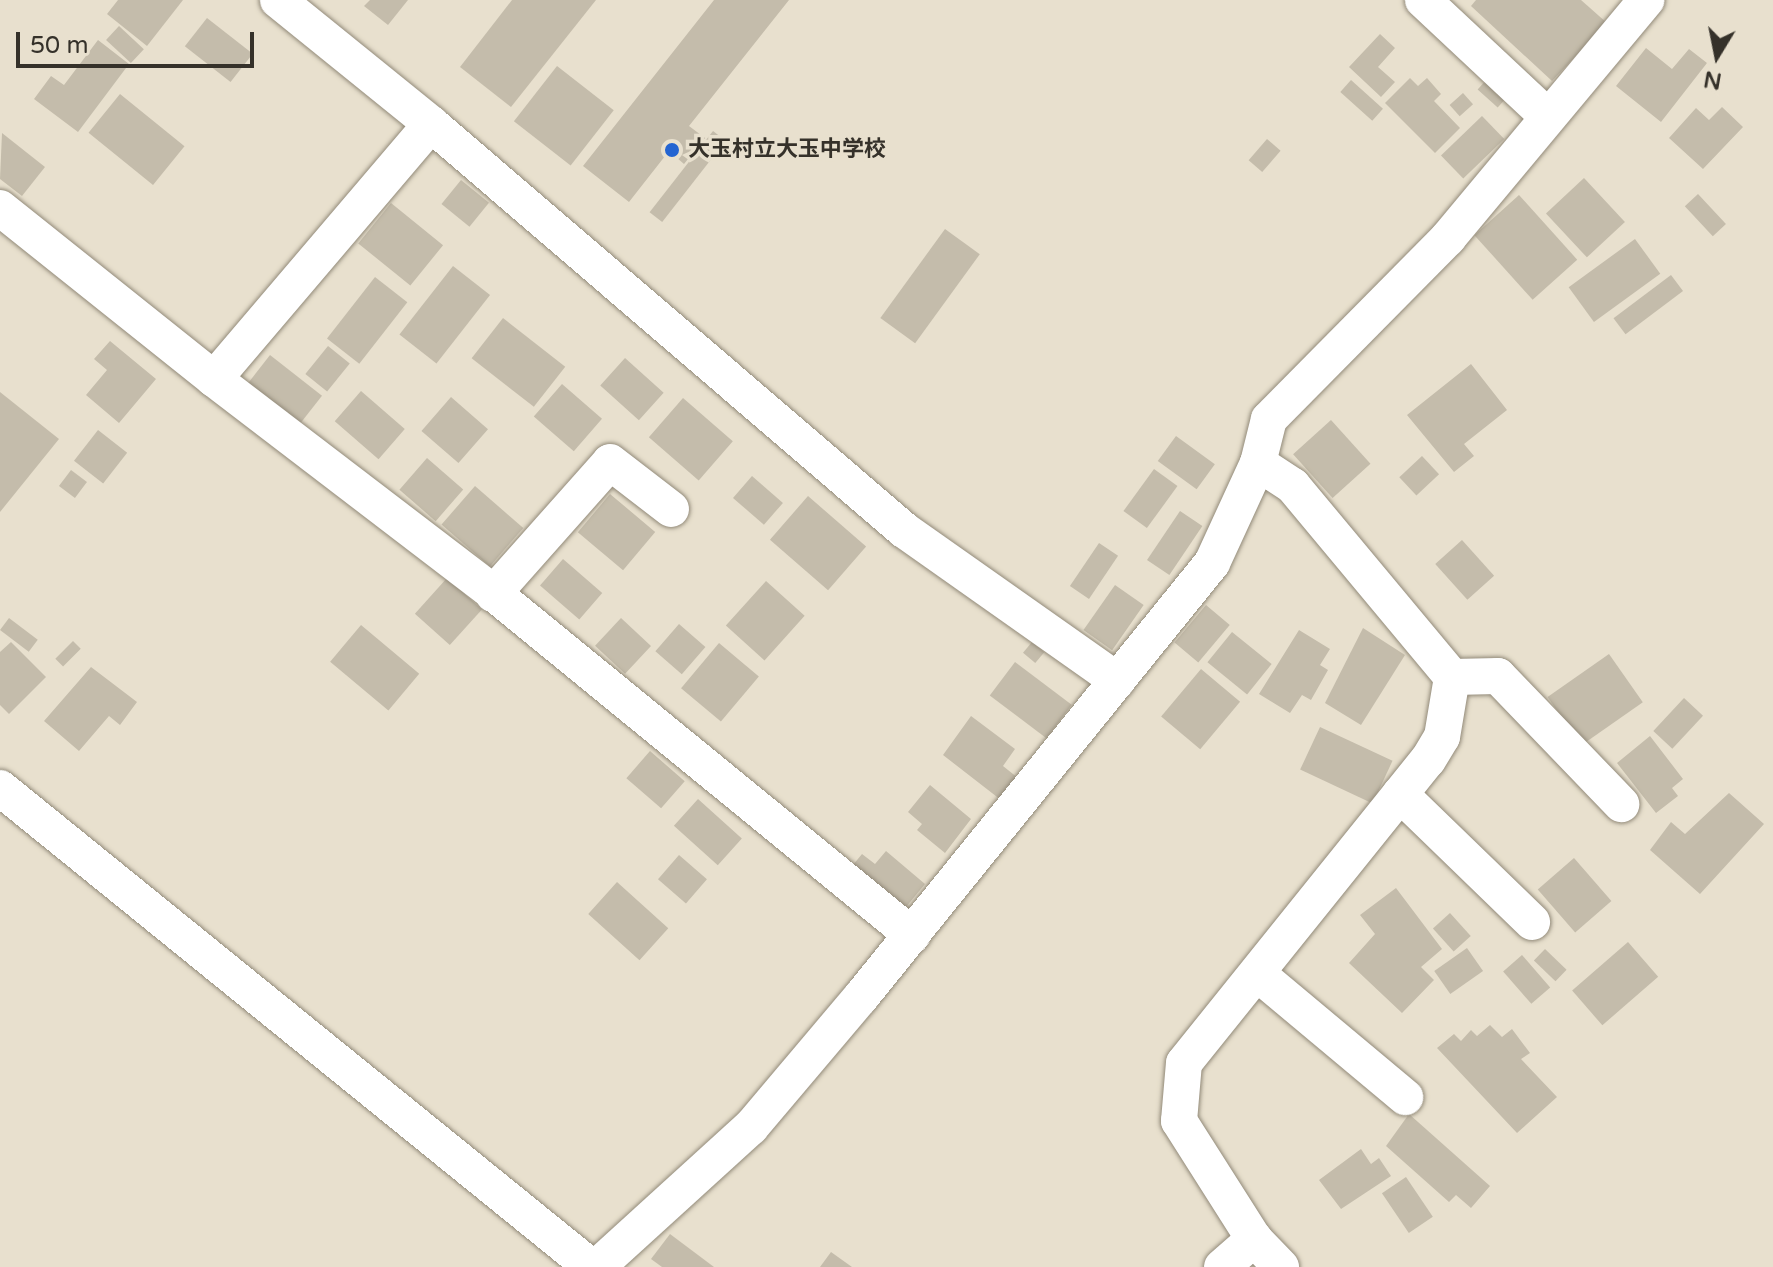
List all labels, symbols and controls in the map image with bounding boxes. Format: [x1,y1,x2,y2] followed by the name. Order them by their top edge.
[20,16,258,66] scale bar
[1677,16,1757,96] north arrow
[30,31,88,60] text: 50 m
[1702,65,1724,94] text: N
[688,137,886,163] place label: 大玉村立大玉中学校
[663,141,681,159] marker: 大玉村立大玉中学校

